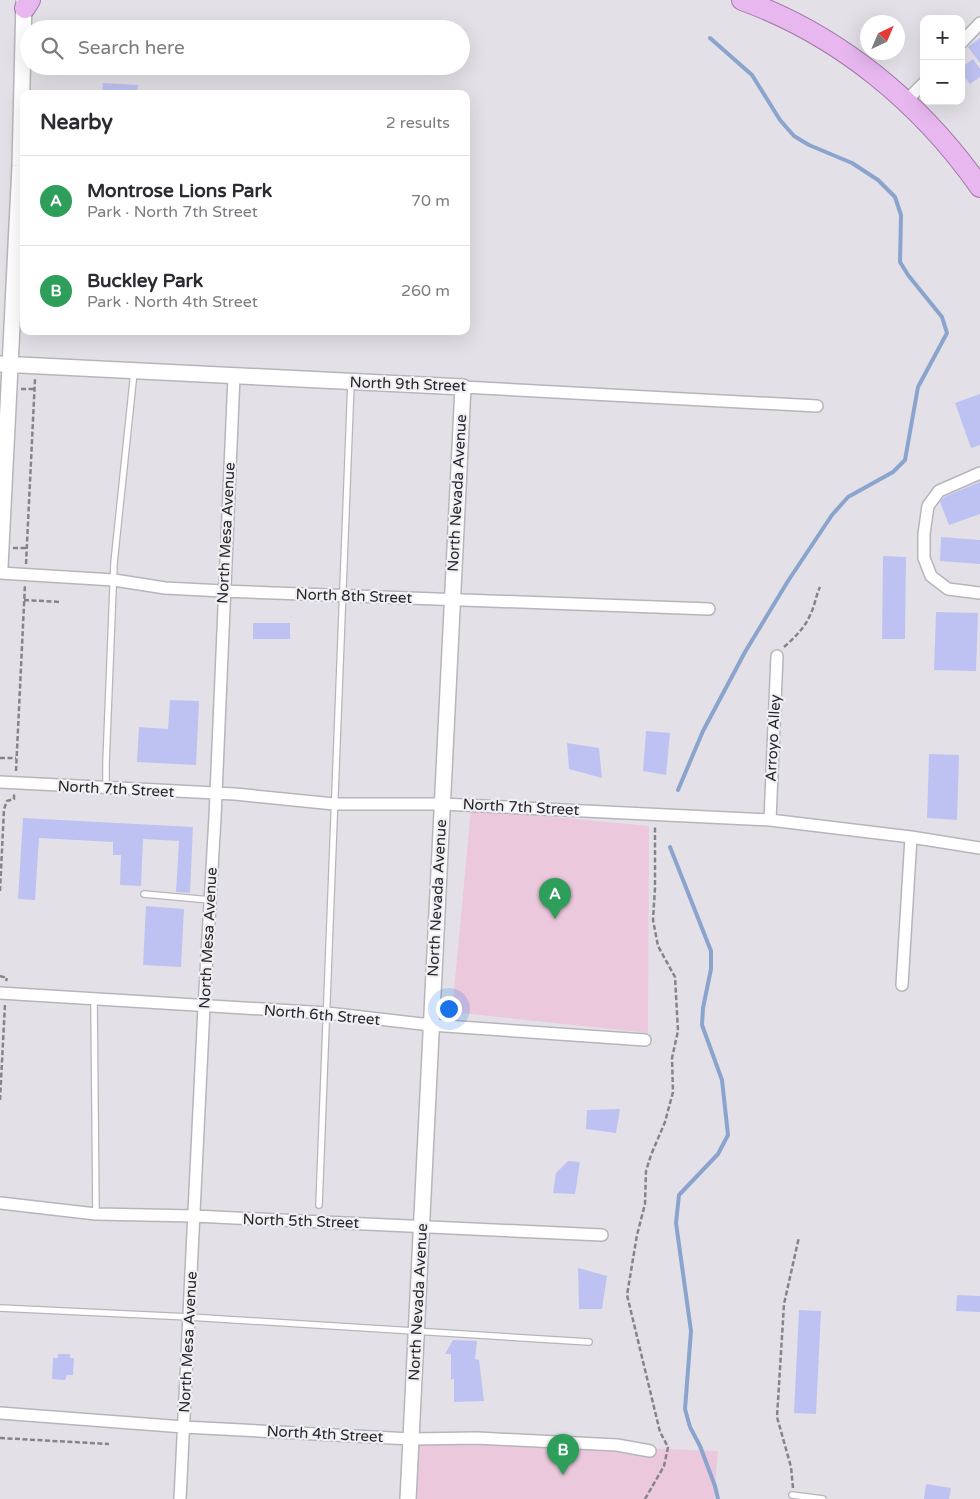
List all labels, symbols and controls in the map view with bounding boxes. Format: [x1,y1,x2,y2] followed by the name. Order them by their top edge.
[860,15,905,60] north arrow
[920,15,965,105] map controls
[920,15,965,60] button: +
[20,20,470,75] search box
[38,34,66,62] icon: search
[78,37,185,59] text: Search here
[920,60,965,105] button: −
[40,110,113,135] text: Nearby
[386,113,450,133] text: 2 results
[87,180,272,202] text: Montrose Lions Park
[50,191,62,211] text: A
[411,191,450,211] text: 70 m
[87,202,258,222] text: Park · North 7th Street
[87,270,203,292] text: Buckley Park
[50,281,62,301] text: B
[401,281,450,301] text: 260 m
[87,292,258,312] text: Park · North 4th Street
[349,373,467,395] street label: North 9th Street
[444,414,470,572] street label: North Nevada Avenue
[213,462,239,604] street label: North Mesa Avenue
[295,585,413,607] street label: North 8th Street
[762,694,784,782] street label: Arroyo Alley
[57,777,175,801] street label: North 7th Street
[462,795,580,819] street label: North 7th Street
[424,819,450,977] street label: North Nevada Avenue
[195,867,221,1009] street label: North Mesa Avenue
[539,878,571,919] pin: A
[436,996,462,1022] your location
[263,1001,381,1029] street label: North 6th Street
[242,1210,360,1232] street label: North 5th Street
[405,1223,431,1381] street label: North Nevada Avenue
[175,1271,201,1413] street label: North Mesa Avenue
[266,1422,384,1446] street label: North 4th Street
[547,1434,579,1475] pin: B

